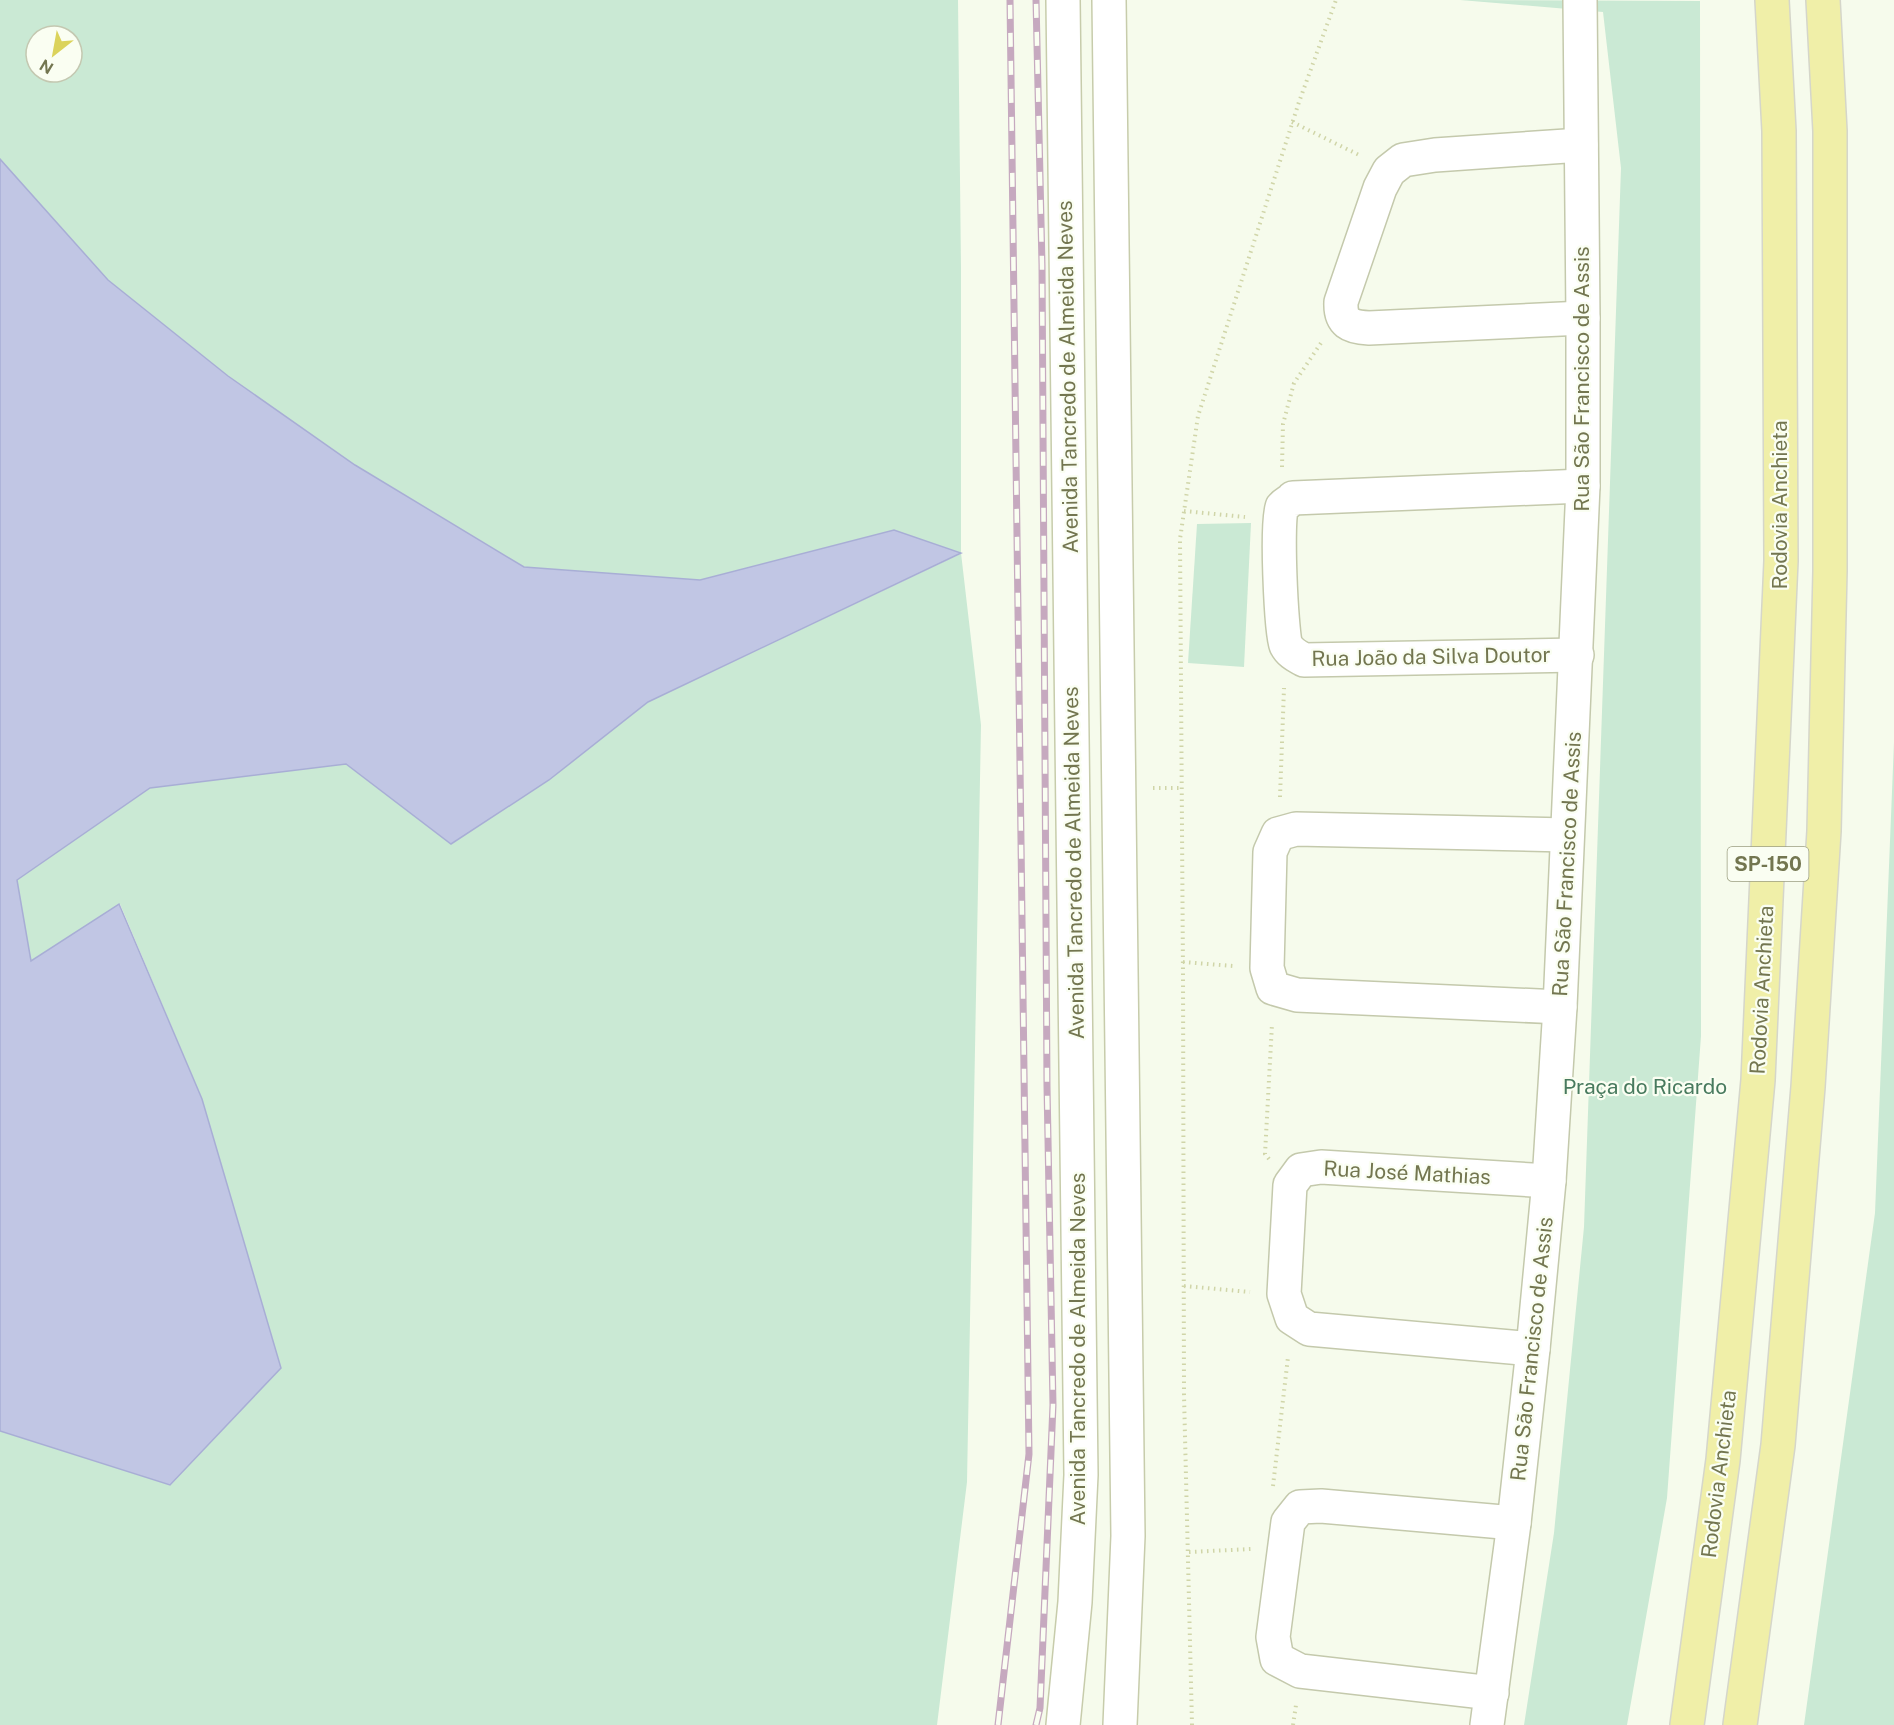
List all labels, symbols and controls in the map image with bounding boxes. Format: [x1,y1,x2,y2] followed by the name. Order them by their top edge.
[24,24,84,84] north arrow
[36,55,57,78] text: N
[1052,200,1083,554] street label: Avenida Tancredo de Almeida Neves
[1569,246,1594,512] street label: Rua São Francisco de Assis
[1767,420,1792,590] street label: Rodovia Anchieta
[1311,642,1551,671] street label: Rua João da Silva Doutor
[1058,686,1089,1040] street label: Avenida Tancredo de Almeida Neves
[1547,731,1586,997] street label: Rua São Francisco de Assis
[1728,847,1808,881] road number: SP-150
[1745,905,1778,1075] street label: Rodovia Anchieta
[1563,1074,1727,1099] park label: Praça do Ricardo
[1323,1156,1491,1189] street label: Rua José Mathias
[1065,1173,1090,1526] street label: Avenida Tancredo de Almeida Neves
[1505,1216,1558,1482] street label: Rua São Francisco de Assis
[1696,1388,1741,1559] street label: Rodovia Anchieta

